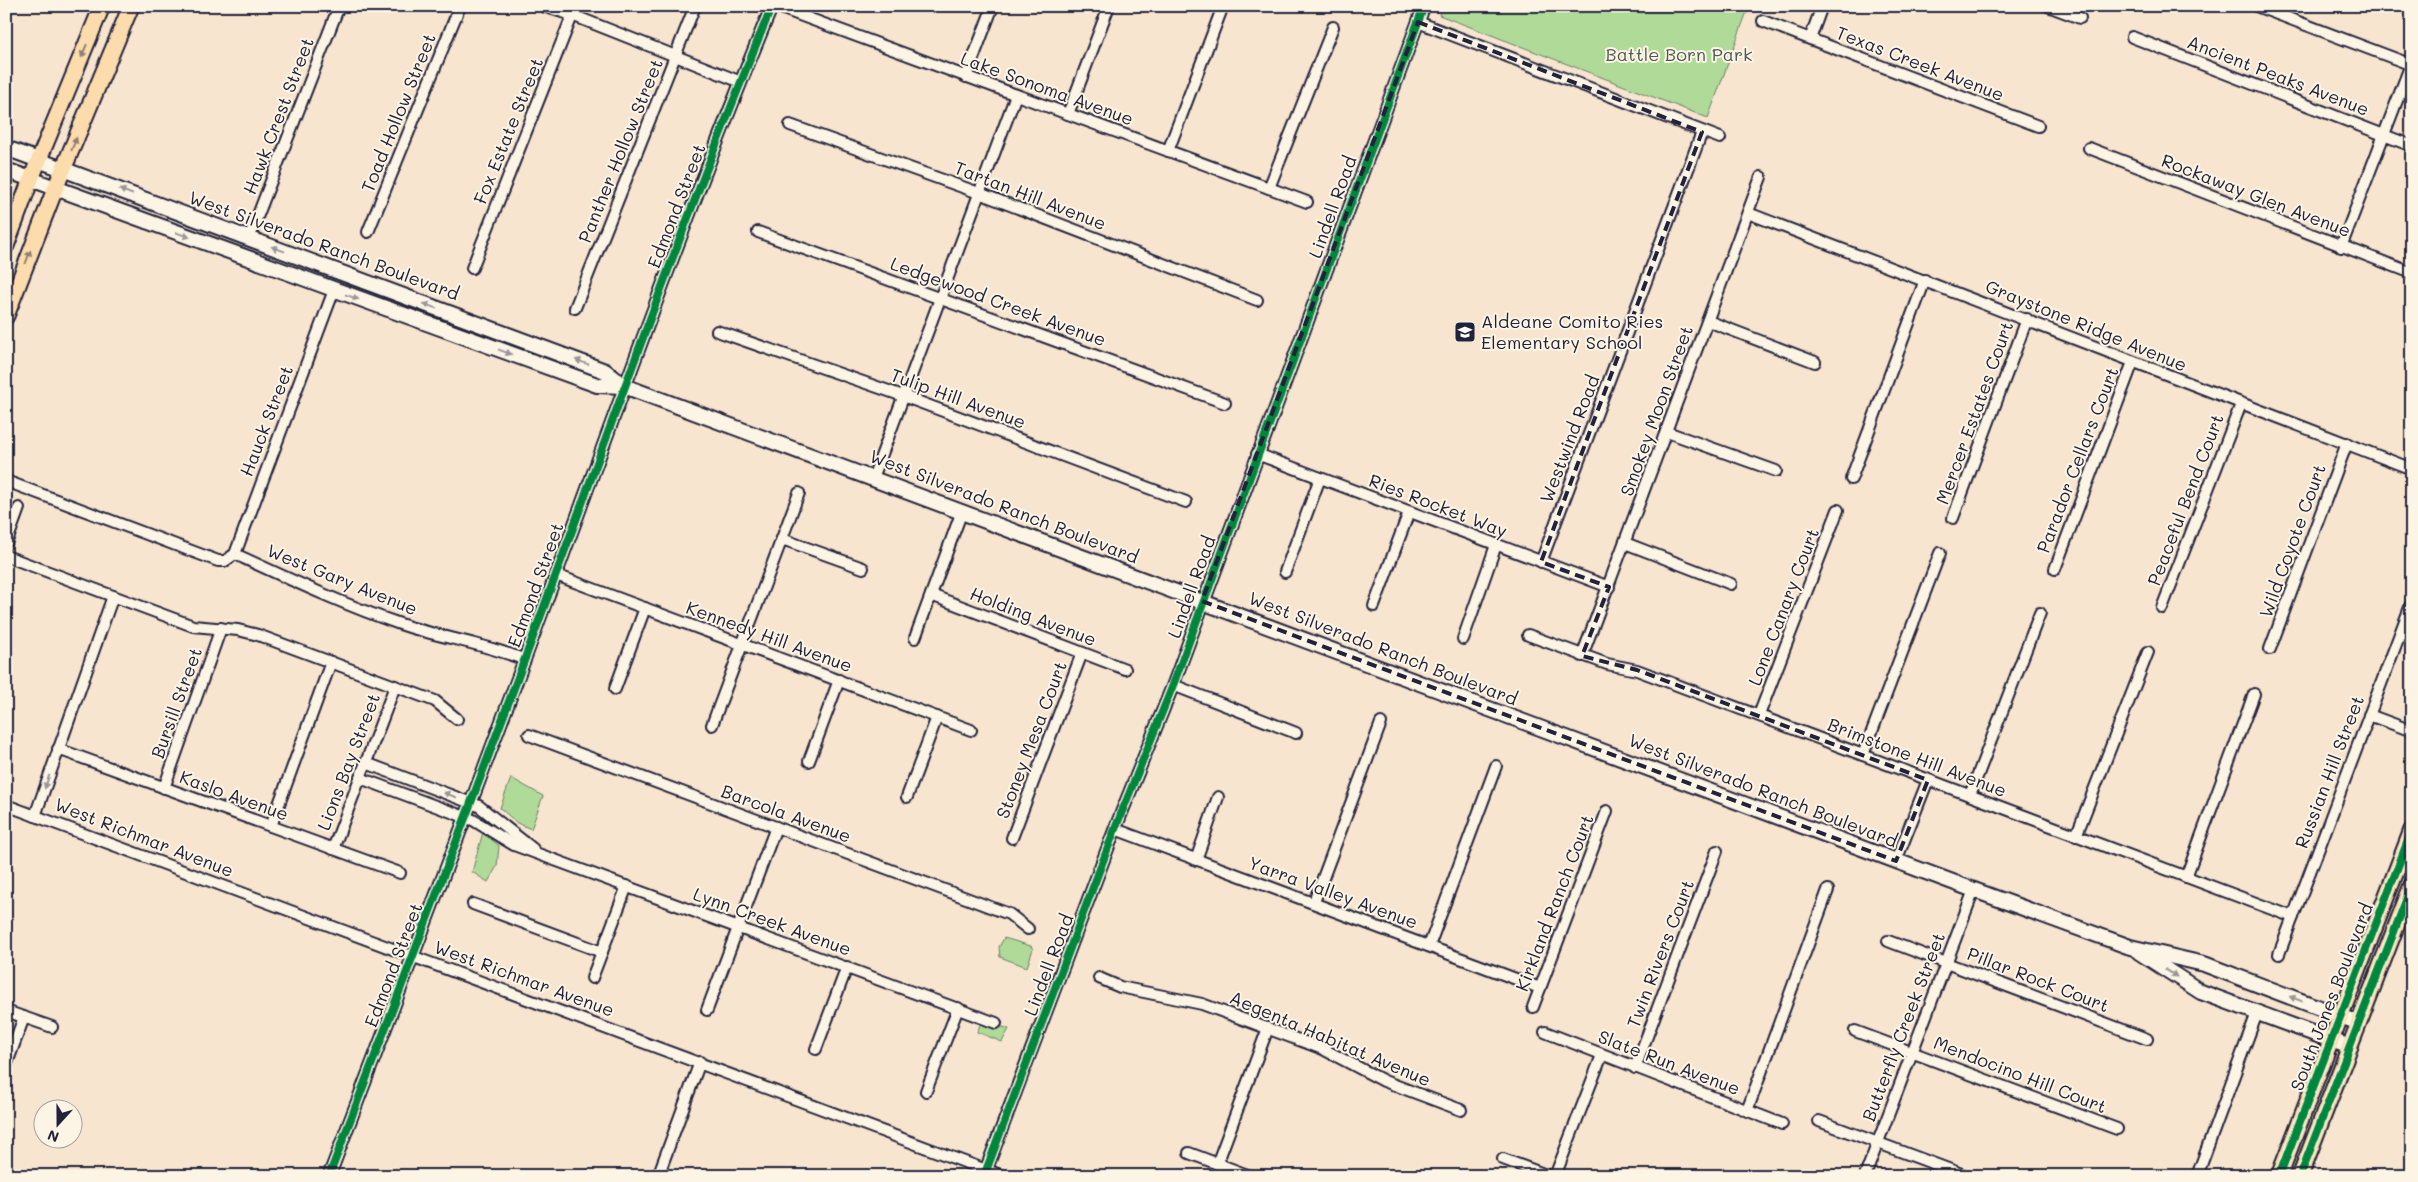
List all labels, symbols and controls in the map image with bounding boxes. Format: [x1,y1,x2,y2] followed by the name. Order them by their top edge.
[1833,20,2008,106] street label: Texas Creek Avenue
[2184,29,2373,121] street label: Ancient Peaks Avenue
[355,30,441,196] street label: Toad Hollow Street
[237,34,319,197] street label: Hawk Crest Street
[1605,42,1753,66] park label: Battle Born Park
[79,44,87,59] one-way arrow
[958,46,1137,130] street label: Lake Sonoma Avenue
[468,54,548,207] street label: Fox Estate Street
[572,55,668,246] street label: Panther Hollow Street
[71,137,79,151] one-way arrow
[641,140,711,271] street label: Edmond Street
[2158,148,2354,242] street label: Rockaway Glen Avenue
[1302,152,1362,261] street label: Lindell Road
[951,155,1110,235] street label: Tartan Hill Avenue
[186,185,463,305] street label: West Silverado Ranch Boulevard
[118,188,133,195] one-way arrow
[176,231,191,239] one-way arrow
[270,245,285,253] one-way arrow
[25,250,33,264] one-way arrow
[887,251,1110,351] street label: Ledgewood Creek Avenue
[1982,274,2191,377] street label: Graystone Ridge Avenue
[345,294,360,301] one-way arrow
[422,302,437,310] one-way arrow
[1481,309,1663,354] place label: Aldeane Comito Ries Elementary School
[1930,318,2018,508] street label: Mercer Estates Court
[1453,320,1477,344] school or university icon: Aldeane Comito Ries Elementary School
[1614,322,1698,499] street label: Smokey Moon Street
[498,348,513,356] one-way arrow
[575,358,590,365] one-way arrow
[234,362,298,480] street label: Hauck Street
[887,362,1029,434] street label: Tulip Hill Avenue
[2030,363,2124,556] street label: Parador Cellars Court
[1534,371,1604,506] street label: Westwind Road
[2141,410,2229,589] street label: Peaceful Bend Court
[867,444,1142,569] street label: West Silverado Ranch Boulevard
[2253,461,2331,621] street label: Wild Coyote Court
[1366,468,1511,542] street label: Ries Rocket Way
[501,519,569,650] street label: Edmond Street
[1742,524,1824,689] street label: Lone Canary Court
[1161,532,1221,641] street label: Lindell Road
[264,538,421,620] street label: West Gary Avenue
[967,581,1100,651] street label: Holding Avenue
[1246,586,1521,711] street label: West Silverado Ranch Boulevard
[683,595,856,677] street label: Kennedy Hill Avenue
[145,644,207,761] street label: Bursill Street
[990,658,1072,822] street label: Stoney Mesa Court
[311,690,385,834] street label: Lions Bay Street
[2289,692,2369,851] street label: Russian Hill Street
[1825,712,2010,802] street label: Brimstone Hill Avenue
[1626,728,1901,853] street label: West Silverado Ranch Boulevard
[177,764,292,826] street label: Kaslo Avenue
[42,775,50,790] one-way arrow
[718,778,855,848] street label: Barcola Avenue
[442,791,457,799] one-way arrow
[51,792,237,882] street label: West Richmar Avenue
[1509,811,1599,994] street label: Kirkland Ranch Court
[1245,850,1421,934] street label: Yarra Valley Avenue
[1621,876,1699,1031] street label: Twin Rivers Court
[690,881,855,961] street label: Lynn Creek Avenue
[358,899,428,1030] street label: Edmond Street
[2284,899,2378,1094] street label: South Jones Boulevard
[1018,910,1078,1019] street label: Lindell Road
[1856,929,1950,1125] street label: Butterfly Creek Street
[431,934,618,1022] street label: West Richmar Avenue
[1964,941,2113,1017] street label: Pillar Rock Court
[2164,968,2177,977] one-way arrow
[1226,985,1435,1091] street label: Aegenta Habitat Avenue
[2288,994,2303,1002] one-way arrow
[1595,1024,1744,1100] street label: Slate Run Avenue
[1930,1030,2110,1118] street label: Mendocino Hill Court
[32,1100,82,1150] north arrow
[45,1126,62,1147] text: N

